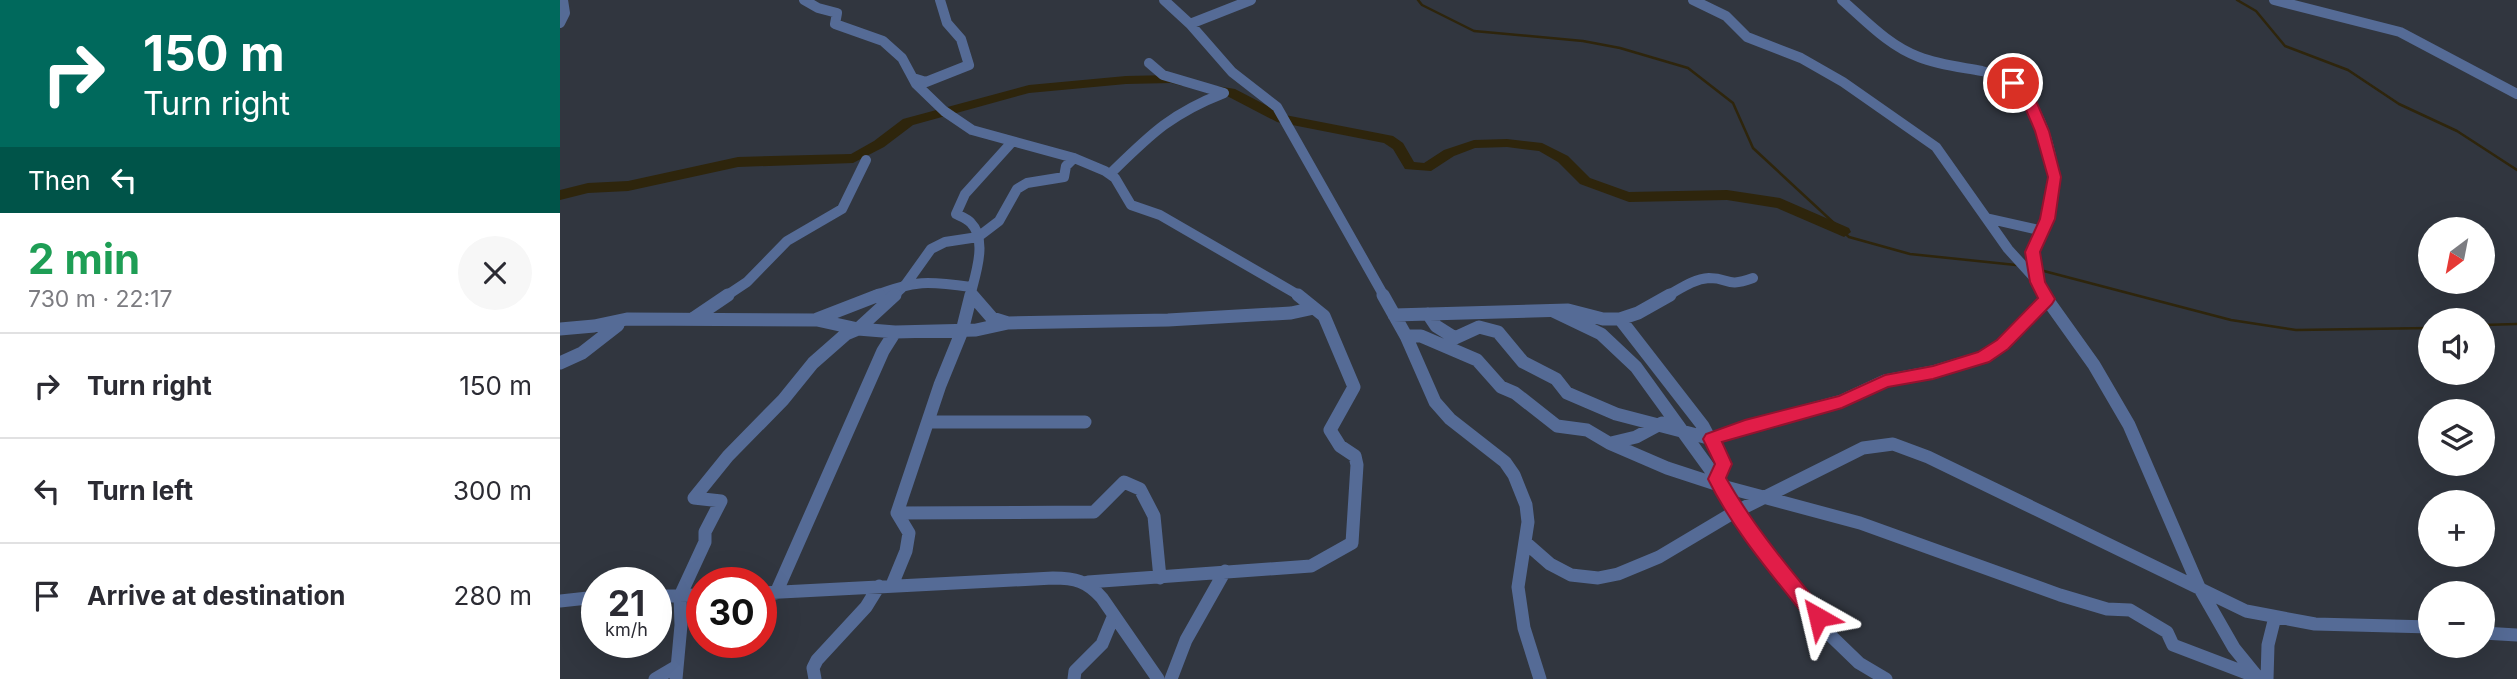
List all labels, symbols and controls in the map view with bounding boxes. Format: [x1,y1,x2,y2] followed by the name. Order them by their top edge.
[143,24,285,83] text: 150 m
[28,28,119,119] icon: right
[1983,53,2043,113] pin
[1994,64,2032,102] icon: arrive
[143,84,290,123] text: Turn right
[105,161,143,199] icon: left
[28,165,91,196] text: Then
[2418,217,2496,294] north arrow
[2418,217,2495,658] map controls
[28,233,140,284] text: 2 min
[458,236,532,310] button: close
[28,285,173,313] text: 730 m · 22:17
[2418,308,2495,385] button: sound
[28,367,66,405] icon: right
[87,370,212,401] text: Turn right
[459,370,532,401] text: 150 m
[2418,399,2495,476] button: layers
[28,472,66,510] icon: left
[87,475,193,506] text: Turn left
[453,475,532,506] text: 300 m
[2418,490,2495,567] button: +
[686,567,777,658] speed limit sign: 30
[28,577,66,615] icon: arrive
[87,580,346,611] text: Arrive at destination
[454,580,532,611] text: 280 m
[1781,580,1855,654] position arrow
[2418,581,2495,658] button: −
[608,582,645,624] text: 21
[605,619,648,640] text: km/h

